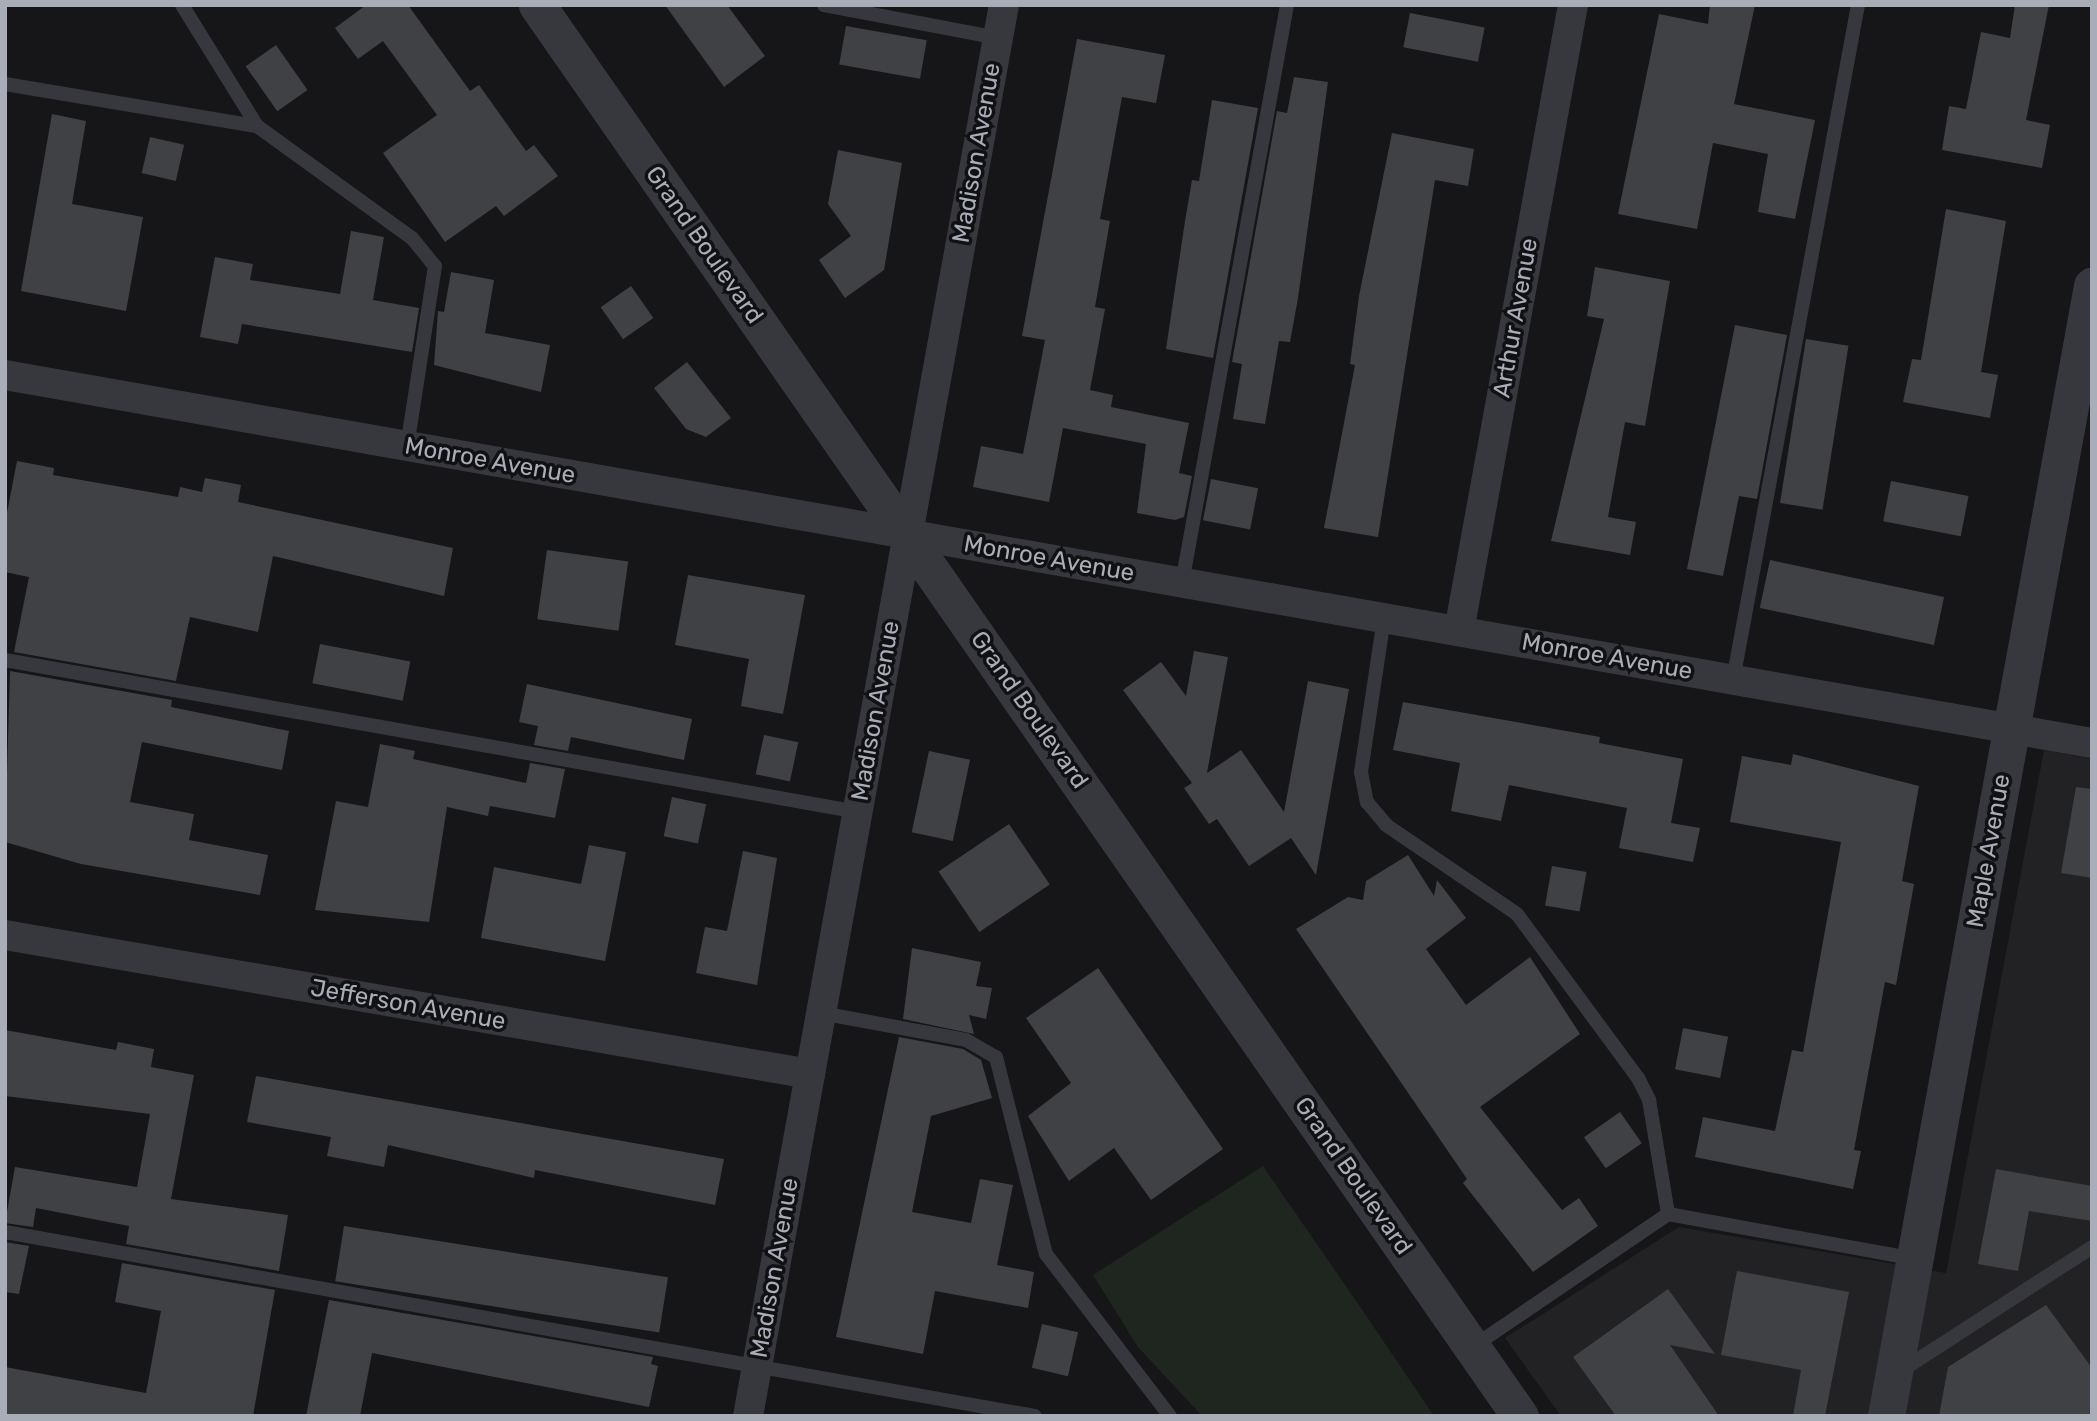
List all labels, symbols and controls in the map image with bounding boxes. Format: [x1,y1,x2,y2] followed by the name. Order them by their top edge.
[947,60,1007,246] street label: Madison Avenue
[639,161,769,329] street label: Grand Boulevard
[1488,235,1544,401] street label: Arthur Avenue
[402,432,578,490] street label: Monroe Avenue
[961,530,1137,588] street label: Monroe Avenue
[846,618,906,804] street label: Madison Avenue
[964,626,1094,794] street label: Grand Boulevard
[1519,628,1695,686] street label: Monroe Avenue
[1961,772,2017,930] street label: Maple Avenue
[308,974,508,1036] street label: Jefferson Avenue
[1288,1092,1418,1260] street label: Grand Boulevard
[745,1175,805,1361] street label: Madison Avenue

